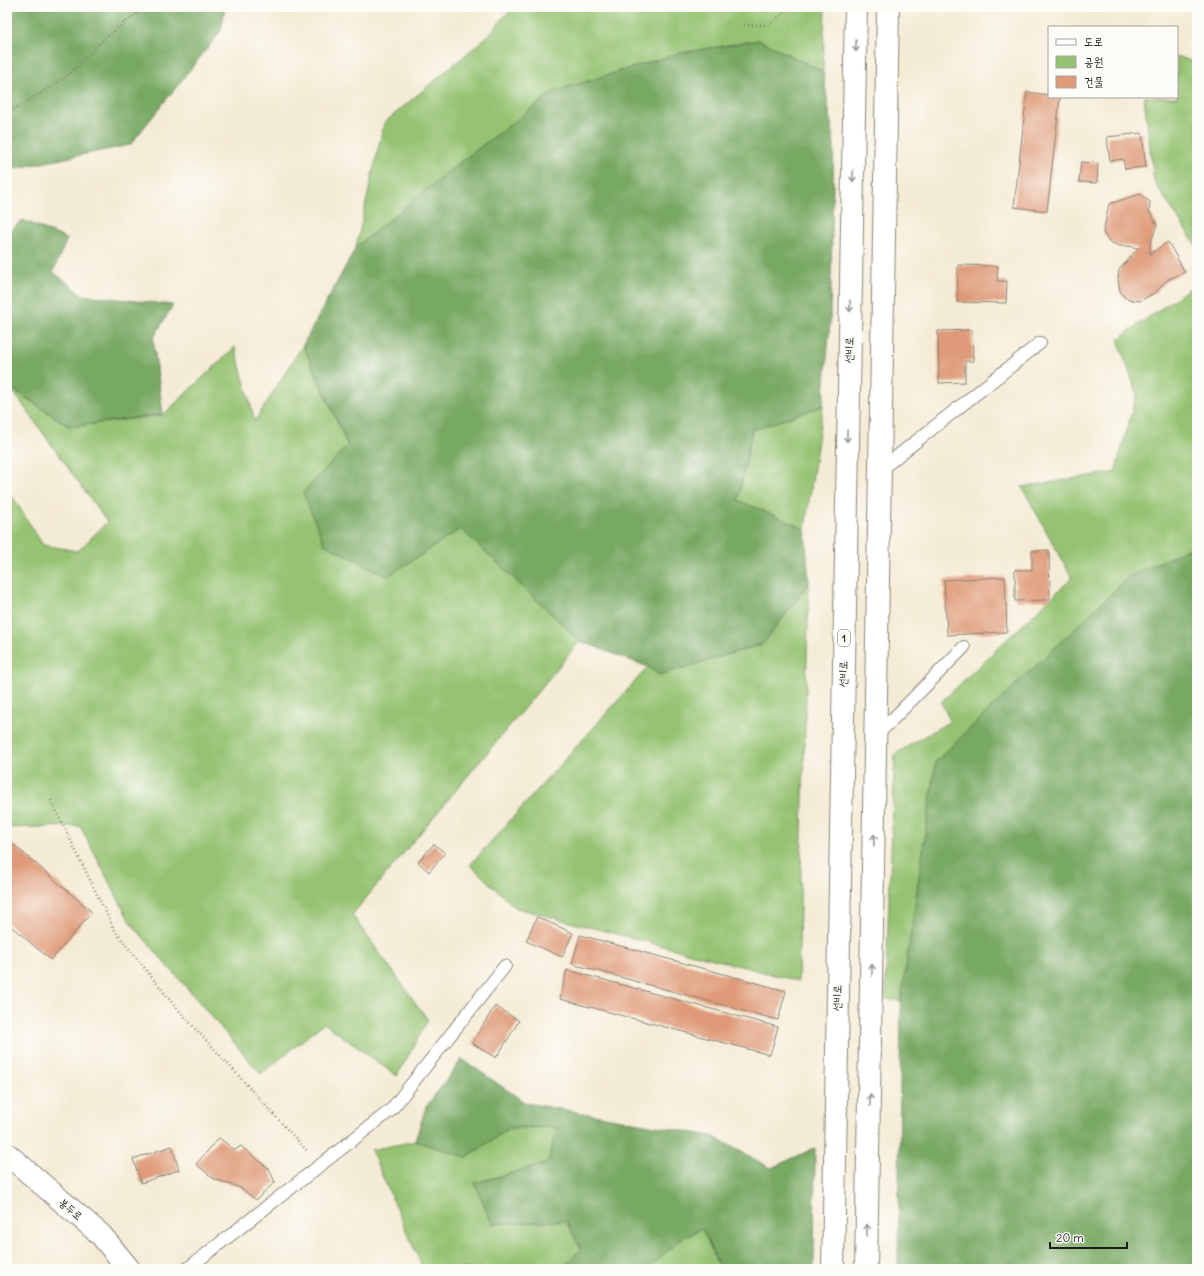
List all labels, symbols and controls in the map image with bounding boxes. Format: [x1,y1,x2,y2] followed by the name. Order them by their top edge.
[1048,26,1178,98] legend
[1084,34,1103,49] text: 도로
[852,39,859,52] one-way arrow
[1084,54,1103,69] text: 공원
[1084,74,1104,89] text: 건물
[849,169,857,182] one-way arrow
[846,299,854,312] one-way arrow
[842,336,856,363] street label: 선비로
[844,429,851,442] one-way arrow
[838,630,850,646] road number: 1
[836,660,850,687] street label: 선비로
[870,834,878,847] one-way arrow
[868,964,876,977] one-way arrow
[830,984,844,1011] street label: 선비로
[866,1094,873,1107] one-way arrow
[56,1195,86,1223] street label: 봉두로
[863,1224,871,1237] one-way arrow
[1050,1224,1127,1250] scale bar
[1056,1230,1084,1245] text: 20 m

